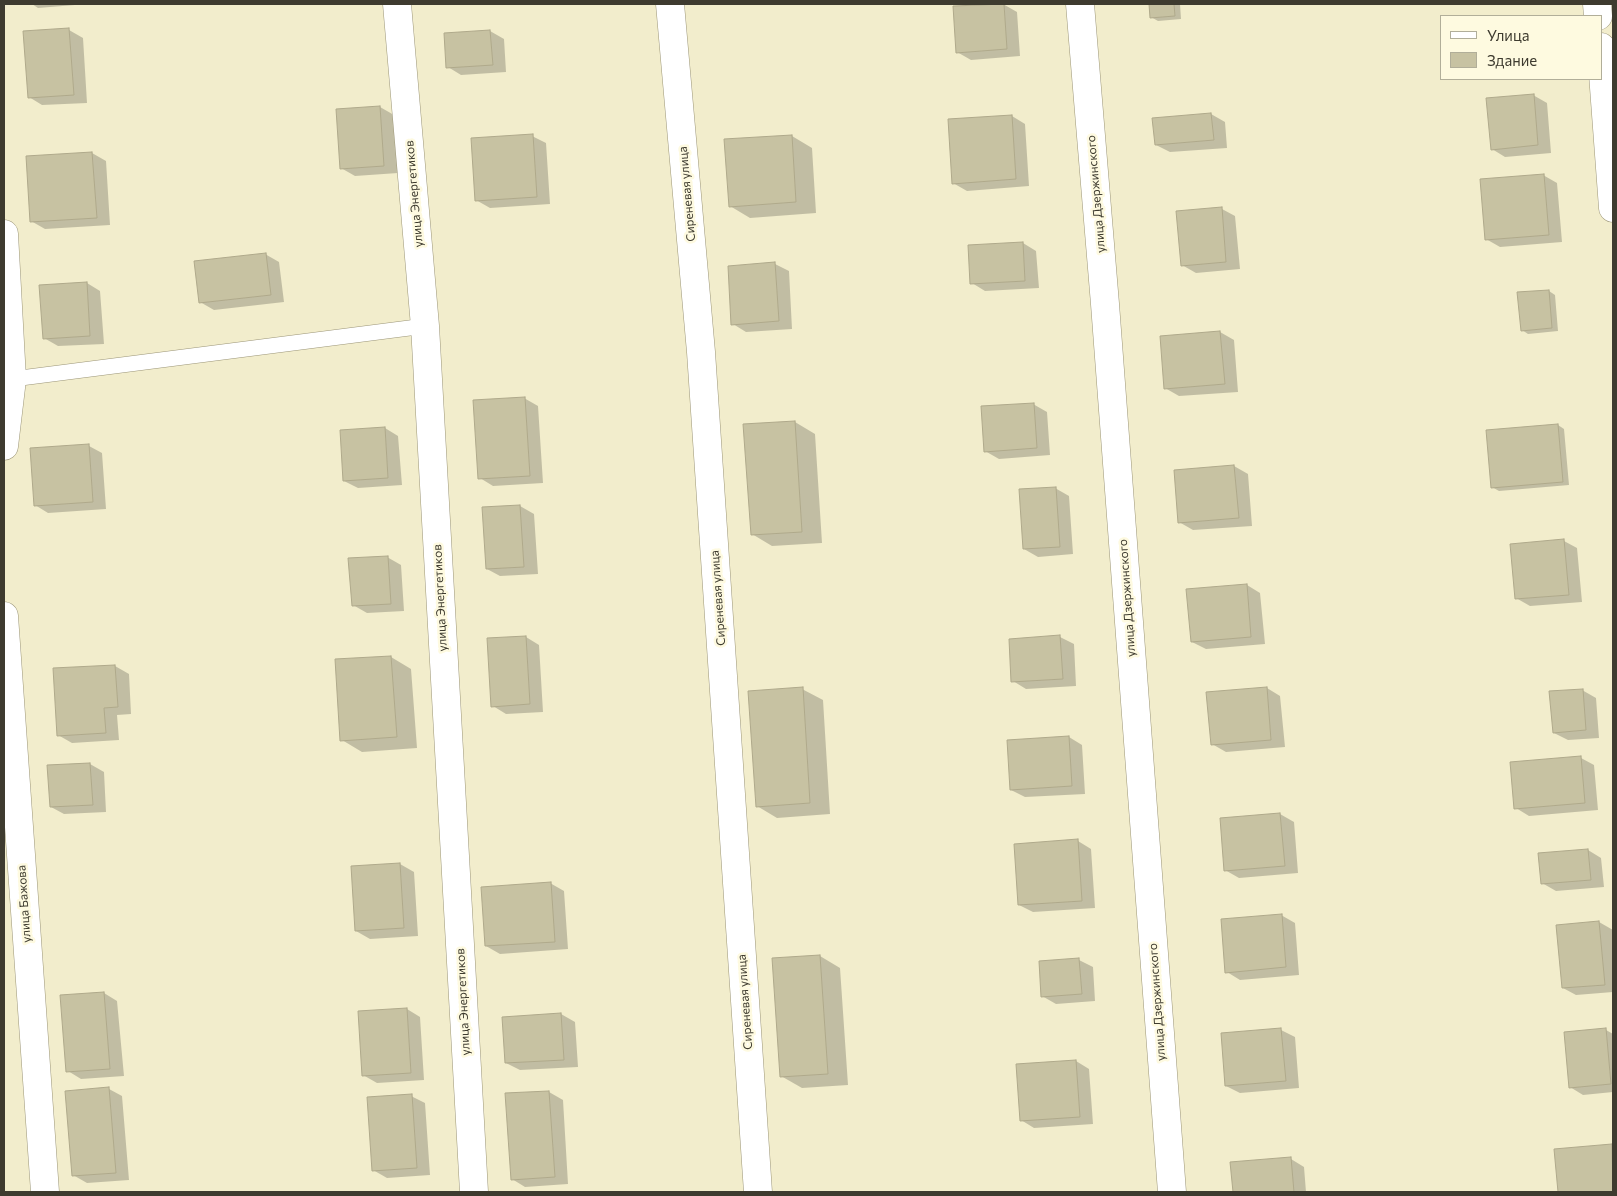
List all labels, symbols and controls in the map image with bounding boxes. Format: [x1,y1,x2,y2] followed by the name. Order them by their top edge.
[1440,15,1602,80] legend
[1487,26,1529,44] text: Улица
[1487,51,1537,69] text: Здание
[1084,134,1108,254] street label: улица Дзержинского
[402,140,426,248] street label: улица Энергетиков
[676,146,698,242] street label: Сиреневая улица
[1116,539,1138,657] street label: улица Дзержинского
[430,544,450,652] street label: улица Энергетиков
[707,550,729,646] street label: Сиреневая улица
[14,865,34,943] street label: улица Бажова
[1146,943,1168,1061] street label: улица Дзержинского
[453,948,473,1056] street label: улица Энергетиков
[734,954,756,1050] street label: Сиреневая улица

